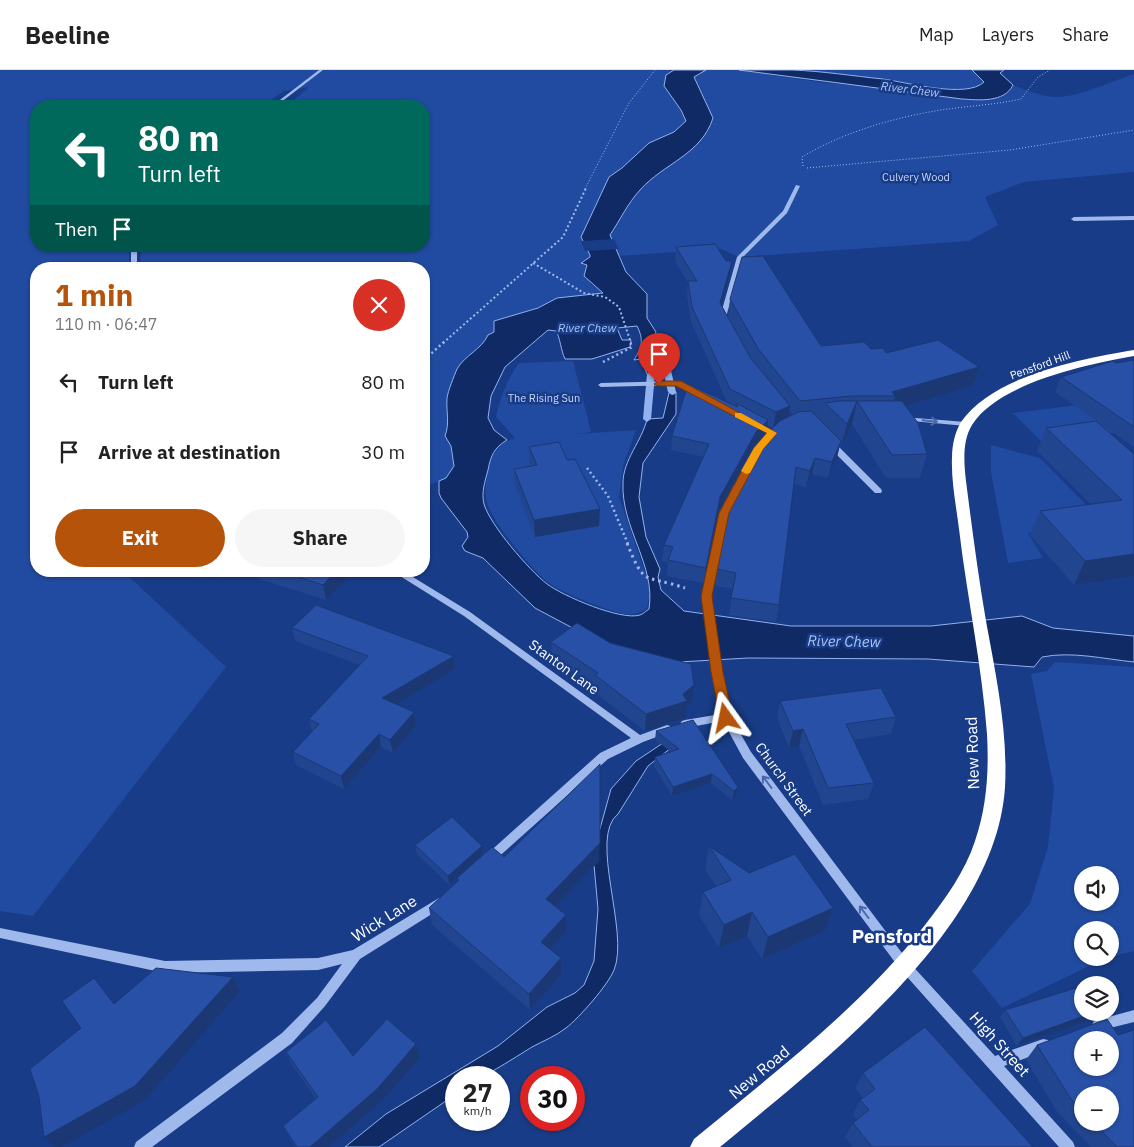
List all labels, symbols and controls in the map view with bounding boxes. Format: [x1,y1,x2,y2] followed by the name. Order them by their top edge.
[25,19,110,51] text: Beeline
[919,23,954,46] text: Map
[982,23,1034,46] text: Layers
[1062,23,1109,46] text: Share
[880,78,941,100] water label: River Chew
[138,115,220,161] text: 80 m
[55,120,120,185] icon: left
[138,159,221,188] text: Turn left
[882,170,950,184] park label: Culvery Wood
[108,215,136,243] icon: arrive
[55,217,98,241] text: Then
[55,275,133,314] text: 1 min
[353,279,405,331] button: close
[55,314,157,334] text: 110 m · 06:47
[558,320,617,335] water label: River Chew
[638,333,680,384] pin
[645,340,673,368] icon: arrive
[1008,348,1072,382] street label: Pensford Hill
[55,368,83,396] icon: left
[98,370,174,394] text: Turn left
[361,370,405,394] text: 80 m
[508,391,580,405] park label: The Rising Sun
[921,416,937,426] one-way arrow
[55,438,83,466] icon: arrive
[98,440,281,464] text: Arrive at destination
[361,440,405,464] text: 30 m
[55,509,225,567] button: Exit
[235,509,405,567] button: Share
[807,631,882,651] water label: River Chew
[525,635,603,699] street label: Stanton Lane
[699,691,751,743] position arrow
[961,716,983,790] street label: New Road
[751,739,817,819] street label: Church Street
[762,775,772,789] one-way arrow
[1074,866,1119,1131] map controls
[1074,866,1119,911] button: sound
[348,890,420,946] street label: Wick Lane
[859,906,870,919] one-way arrow
[1074,921,1119,966] button: search
[852,924,932,948] district label: Pensford
[1074,976,1119,1021] button: layers
[966,1007,1034,1081] street label: High Street
[1074,1031,1119,1076] button: +
[725,1041,793,1103] street label: New Road
[520,1066,585,1131] speed limit sign: 30
[462,1076,493,1109] text: 27
[1074,1086,1119,1131] button: −
[463,1103,492,1118] text: km/h

